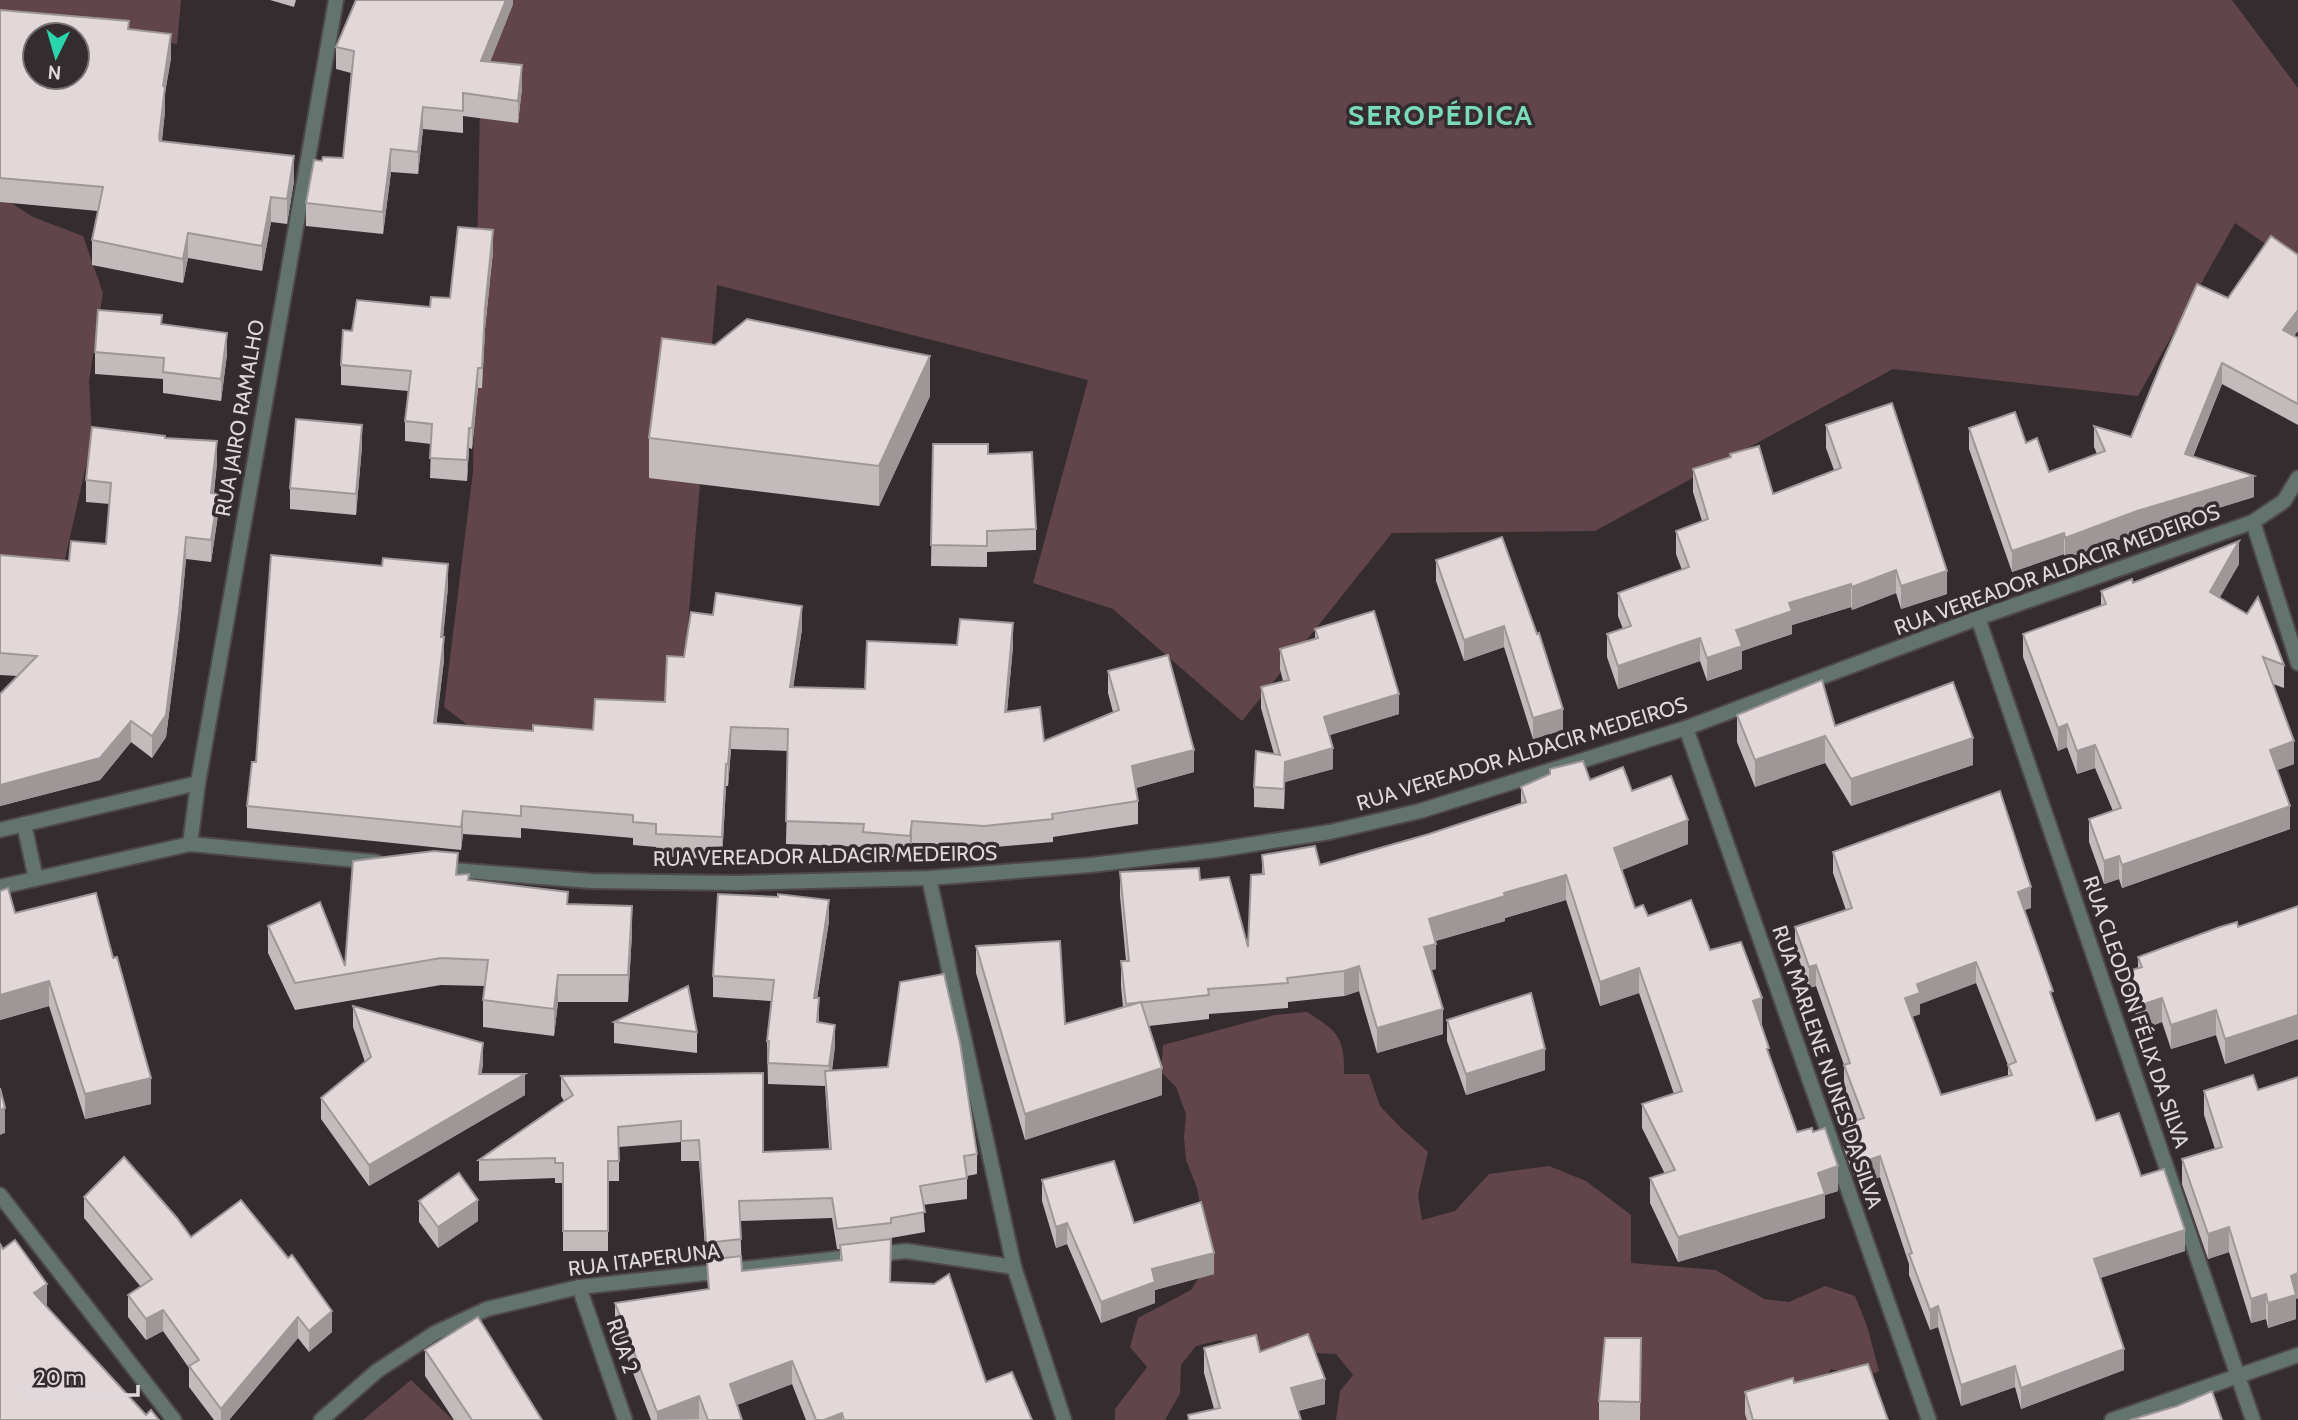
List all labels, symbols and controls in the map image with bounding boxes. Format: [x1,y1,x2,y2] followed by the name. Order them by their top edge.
[21,21,91,91] north arrow
[47,60,62,84] text: N
[1348,98,1534,132] district label: SEROPÉDICA
[210,318,269,518] street label: RUA JAIRO RAMALHO
[1891,499,2223,640] street label: RUA VEREADOR ALDACIR MEDEIROS
[1353,691,1690,816] street label: RUA VEREADOR ALDACIR MEDEIROS
[653,840,997,871] street label: RUA VEREADOR ALDACIR MEDEIROS
[2078,872,2195,1151] street label: RUA CLEODON FÉLIX DA SILVA
[1767,922,1888,1212] street label: RUA MARLENE NUNES DA SILVA
[567,1238,721,1281] street label: RUA ITAPERUNA
[602,1315,643,1376] street label: RUA 2
[24,1354,138,1398] scale bar
[35,1365,84,1390] text: 20 m

